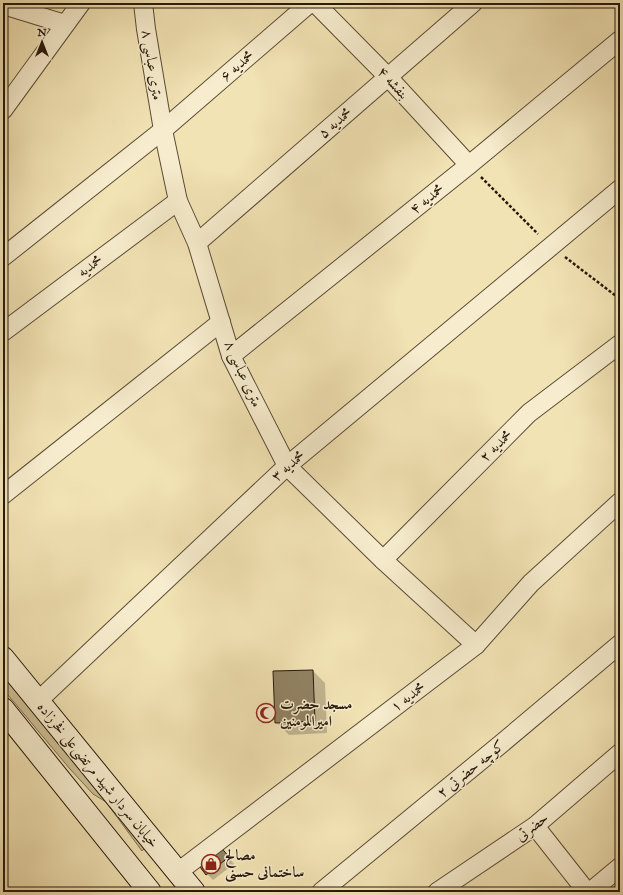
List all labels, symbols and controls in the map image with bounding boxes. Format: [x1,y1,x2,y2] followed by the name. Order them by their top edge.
[22,22,62,62] north arrow
[36,26,47,40] text: N
[136,28,167,102] street label: ۸ متری عباسی
[216,46,258,86] street label: محمدیه ۶
[373,63,413,103] street label: بنفشه ۴
[314,103,356,143] street label: محمدیه ۵
[406,179,448,219] street label: محمدیه ۴
[74,250,107,282] street label: محمدیه
[219,338,266,411] street label: ۸ متری عباسی
[476,425,517,466] street label: محمدیه ۲
[267,446,309,486] street label: محمدیه ۳
[387,678,429,716] street label: محمدیه ۱
[280,695,353,731] place label: مسجد حضرت امیرالمومنین
[32,698,163,853] street label: خیابان سردار شهید مرتضی‌علی فخرزاده
[255,702,277,724] mosque icon: مسجد حضرت امیرالمومنین
[433,736,509,803] street label: کوچه حضرتی ۲
[512,808,552,846] street label: حضرتی
[225,846,304,883] place label: مصالح ساختمانی حسنی
[200,853,222,875] shop icon: مصالح ساختمانی حسنی

